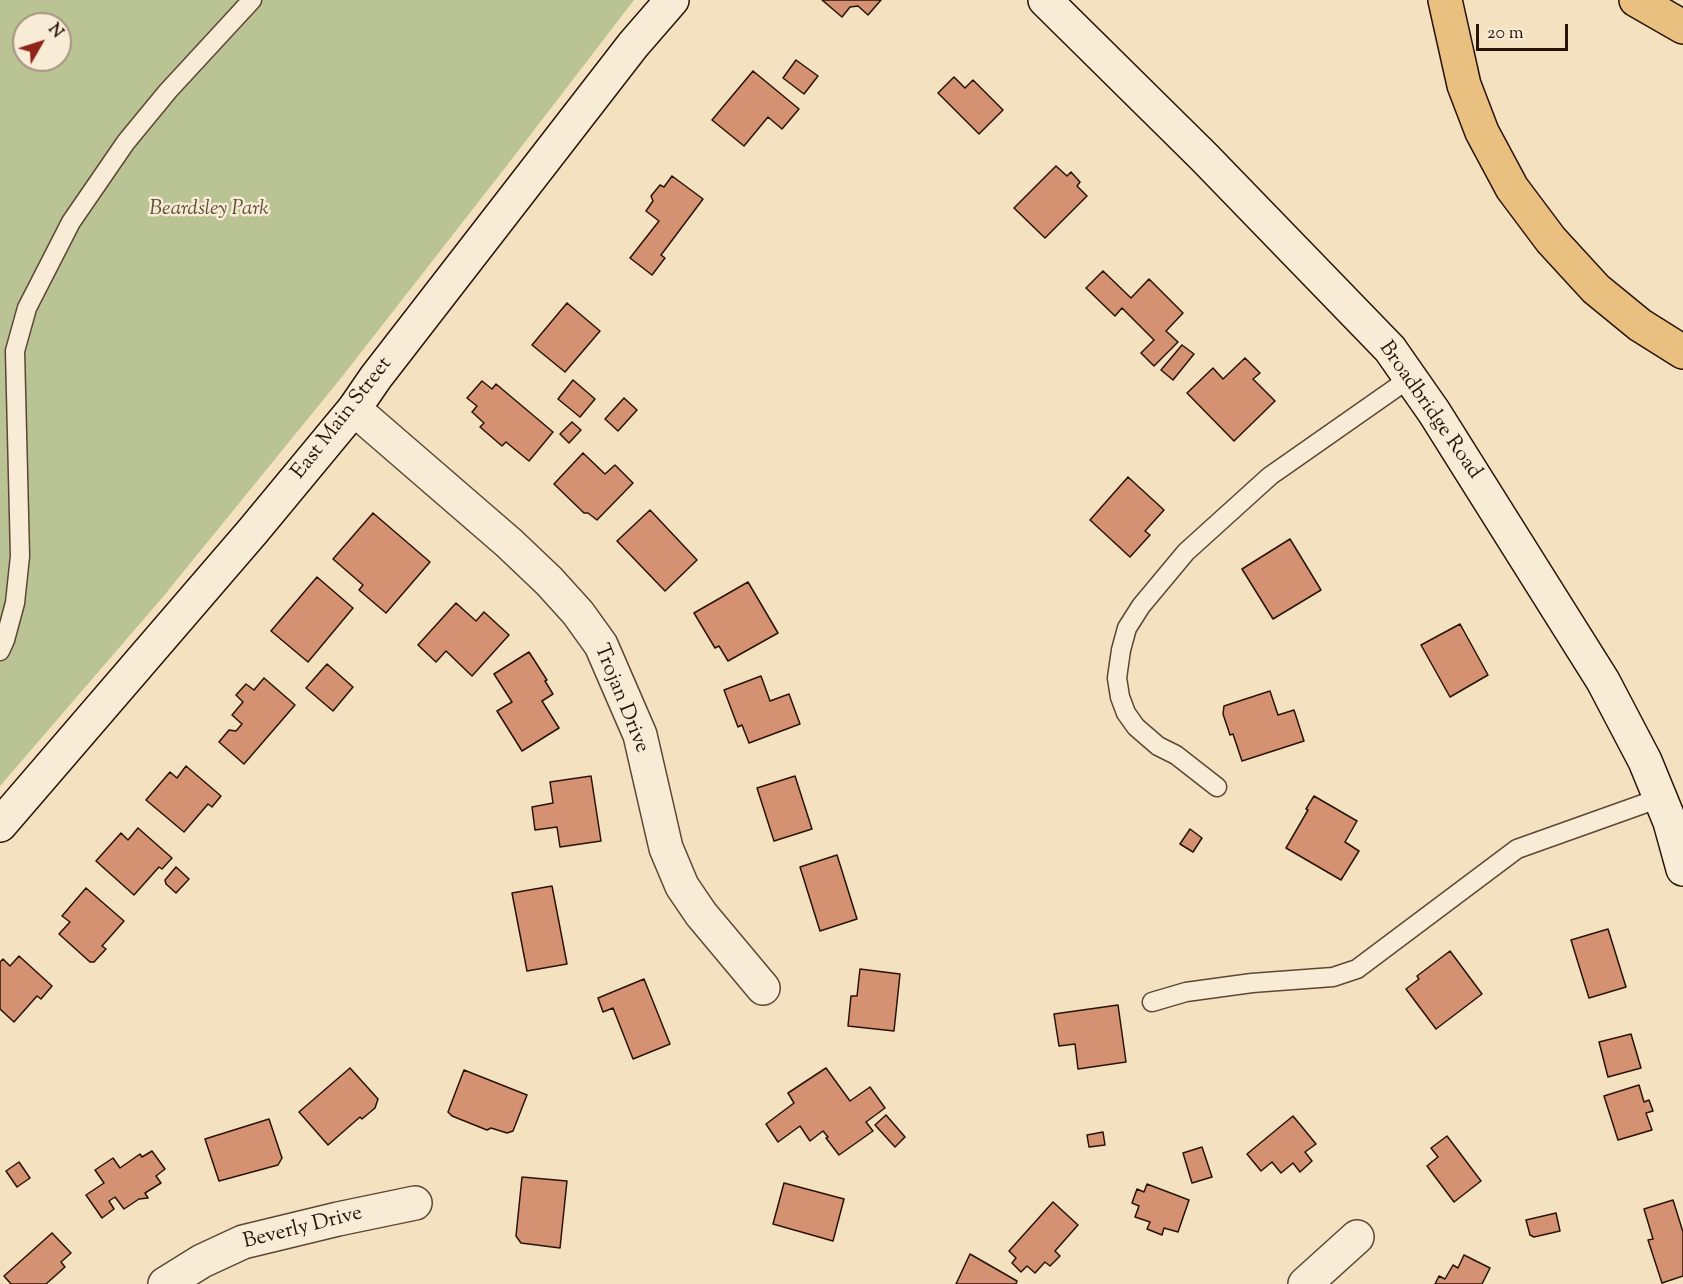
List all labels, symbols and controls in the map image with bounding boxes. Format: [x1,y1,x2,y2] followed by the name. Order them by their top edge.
[12,12,72,72] north arrow
[1479,12,1570,50] scale bar
[42,19,68,44] text: N
[1487,21,1524,47] text: 20 m
[149,197,269,223] park label: Beardsley Park
[1372,337,1486,485] street label: Broadbridge Road
[287,353,399,485] street label: East Main Street
[587,641,653,757] street label: Trojan Drive
[241,1202,365,1256] street label: Beverly Drive

